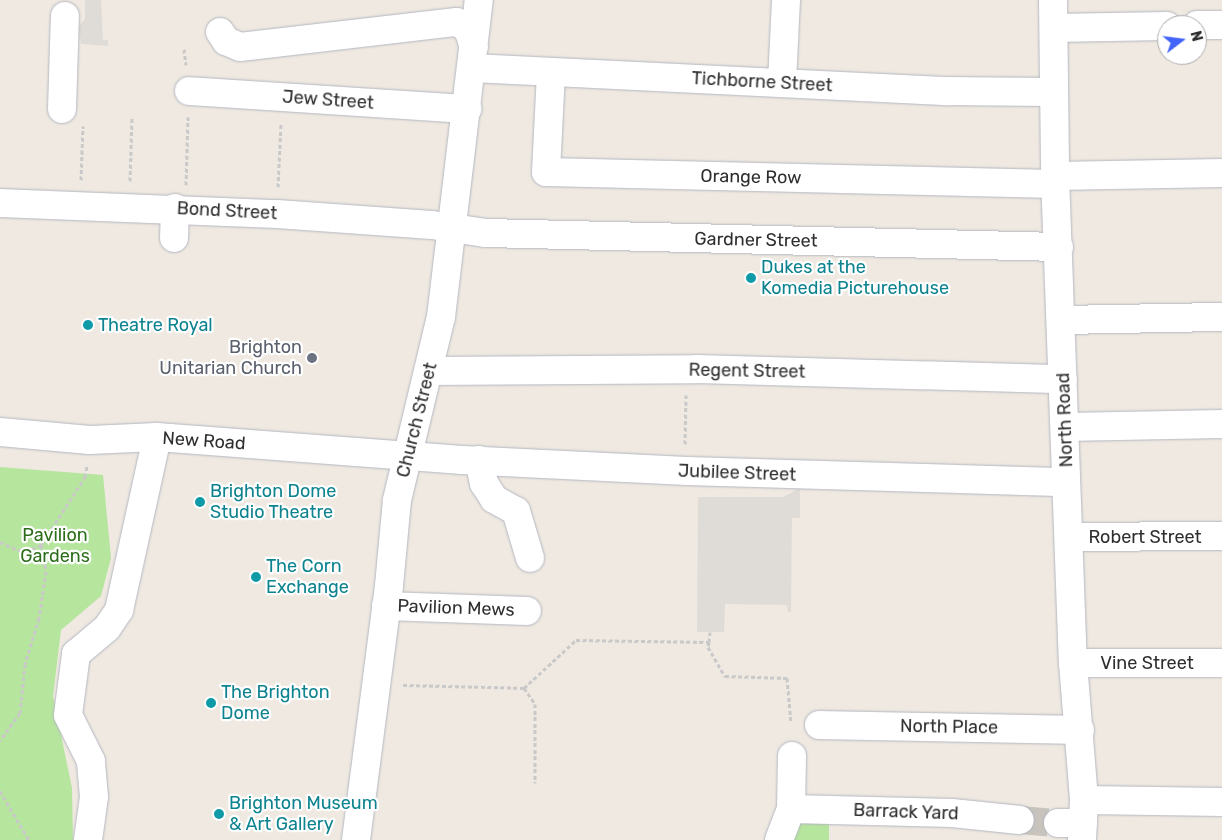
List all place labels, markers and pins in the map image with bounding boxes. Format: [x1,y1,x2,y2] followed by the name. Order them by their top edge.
[761,257,949,300] place label: Dukes at the Komedia Picturehouse
[745,272,757,284] marker: Dukes at the Komedia Picturehouse
[98,314,213,336] place label: Theatre Royal
[82,319,94,331] marker: Theatre Royal
[159,337,302,379] place label: Brighton Unitarian Church
[306,352,318,364] marker: Brighton Unitarian Church
[210,481,336,524] place label: Brighton Dome Studio Theatre
[194,496,206,508] marker: Brighton Dome Studio Theatre
[266,556,349,598] place label: The Corn Exchange
[250,571,262,583] marker: The Corn Exchange
[221,682,330,724] place label: The Brighton Dome
[205,697,217,709] marker: The Brighton Dome
[229,793,378,836] place label: Brighton Museum & Art Gallery
[213,808,225,820] marker: Brighton Museum & Art Gallery

